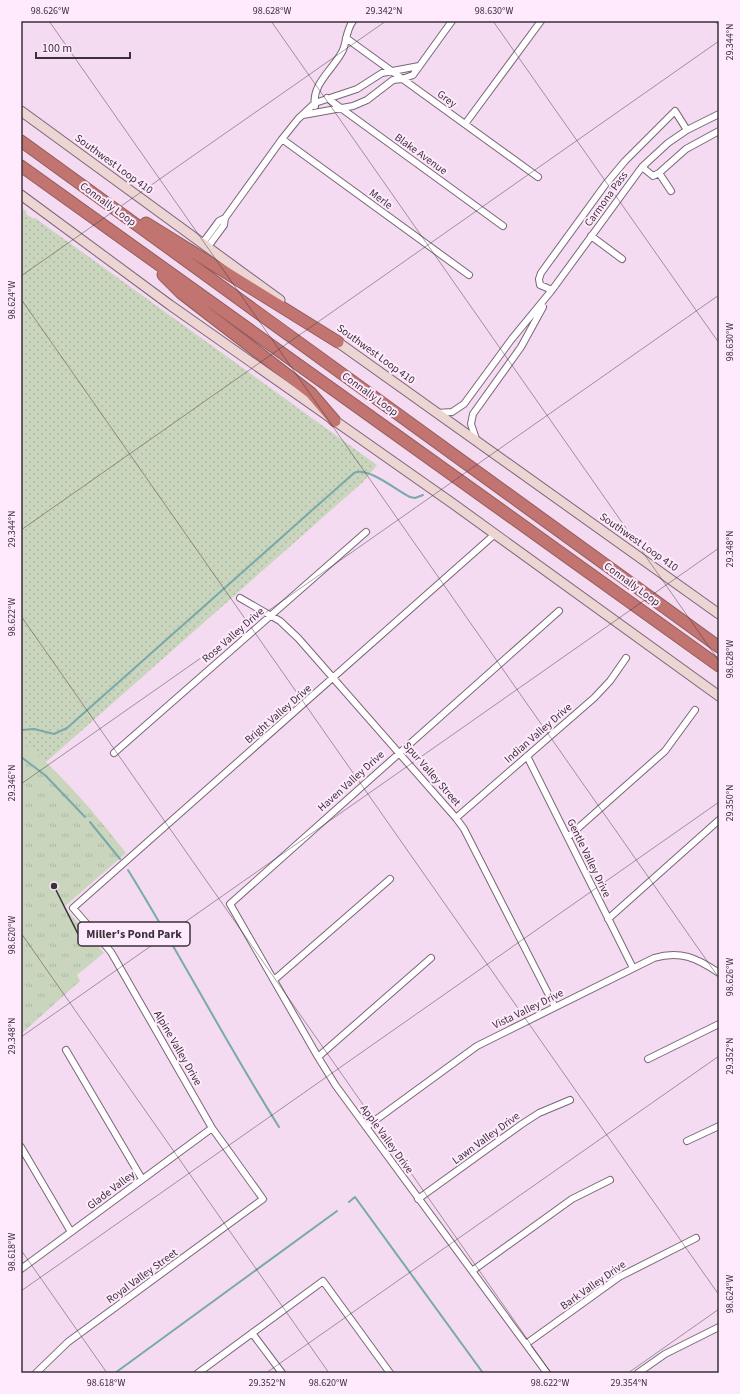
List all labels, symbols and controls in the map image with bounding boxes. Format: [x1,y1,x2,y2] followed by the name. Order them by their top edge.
[31,4,69,18] text: 98.626°W
[253,4,291,18] text: 98.628°W
[365,4,403,18] text: 29.342°N
[475,4,513,18] text: 98.630°W
[723,23,737,61] text: 29.344°N
[36,34,130,60] scale bar
[42,40,72,57] text: 100 m
[434,87,460,111] street label: Grey
[392,130,451,178] street label: Blake Avenue
[72,131,156,197] street label: Southwest Loop 410
[581,168,631,230] street label: Carmona Pass
[77,179,139,229] street label: Connally Loop
[366,185,396,213] street label: Merle
[5,281,19,319] text: 98.624°W
[334,321,418,387] street label: Southwest Loop 410
[723,323,737,361] text: 98.630°W
[339,369,401,419] street label: Connally Loop
[597,509,681,575] street label: Southwest Loop 410
[5,510,19,548] text: 29.344°N
[723,530,737,568] text: 29.348°N
[601,559,663,609] street label: Connally Loop
[5,598,19,636] text: 98.622°W
[199,604,268,666] street label: Rose Valley Drive
[723,640,737,678] text: 98.628°W
[241,681,315,747] street label: Bright Valley Drive
[501,699,575,766] street label: Indian Valley Drive
[400,739,464,810] street label: Spur Valley Street
[314,747,388,815] street label: Haven Valley Drive
[5,764,19,802] text: 29.346°N
[723,784,737,822] text: 29.350°N
[563,816,615,900] street label: Gentle Valley Drive
[5,916,19,954] text: 98.620°W
[78,922,190,946] callout: Miller's Pond Park
[86,926,182,943] text: Miller's Pond Park
[723,958,737,996] text: 98.626°W
[490,985,566,1033] street label: Vista Valley Drive
[150,1008,206,1089] street label: Alpine Valley Drive
[5,1017,19,1055] text: 29.348°N
[723,1037,737,1075] text: 29.352°N
[357,1101,417,1177] street label: Apple Valley Drive
[449,1108,523,1168] street label: Lawn Valley Drive
[84,1167,138,1213] street label: Glade Valley
[5,1233,19,1271] text: 98.618°W
[103,1245,181,1307] street label: Royal Valley Street
[557,1257,629,1313] street label: Bark Valley Drive
[723,1275,737,1313] text: 98.624°W
[87,1376,125,1390] text: 98.618°W
[248,1376,286,1390] text: 29.352°N
[309,1376,347,1390] text: 98.620°W
[531,1376,569,1390] text: 98.622°W
[610,1376,648,1390] text: 29.354°N

